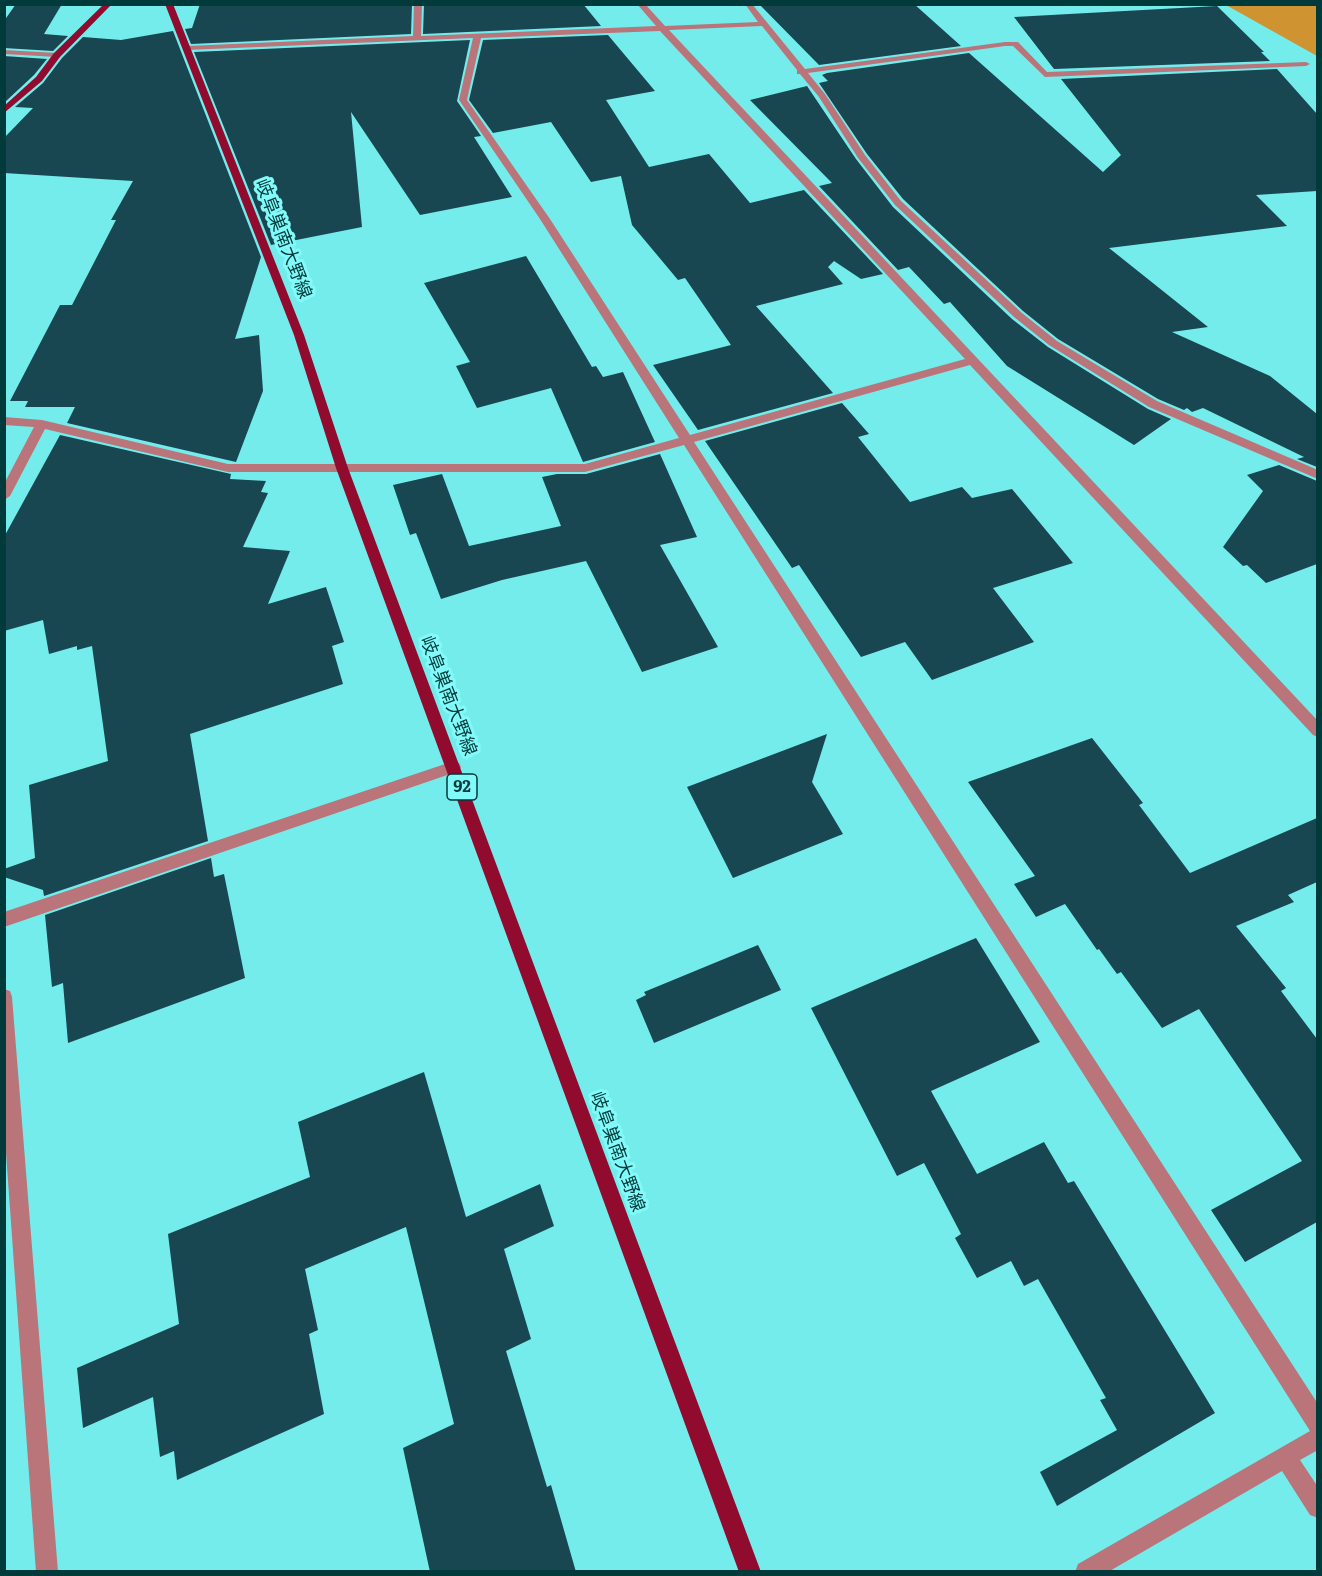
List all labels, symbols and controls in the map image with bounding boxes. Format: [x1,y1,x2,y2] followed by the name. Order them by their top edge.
[250,176,316,302] street label: 岐阜巣南大野線
[415,633,481,759] street label: 岐阜巣南大野線
[447,774,477,800] road number: 92
[585,1089,649,1215] street label: 岐阜巣南大野線

